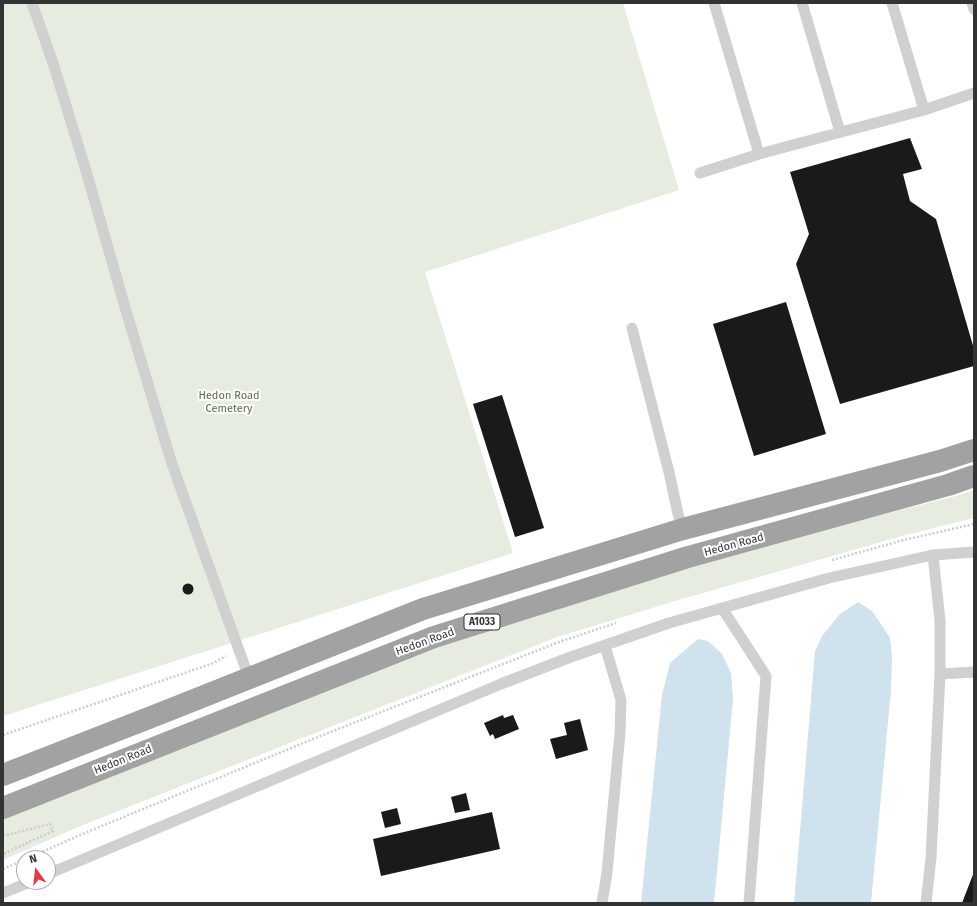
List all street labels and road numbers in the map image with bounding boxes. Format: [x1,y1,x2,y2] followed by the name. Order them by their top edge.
[703,531,765,559] street label: Hedon Road
[464,614,500,630] road number: A1033
[394,625,456,659] street label: Hedon Road
[92,742,154,778] street label: Hedon Road

